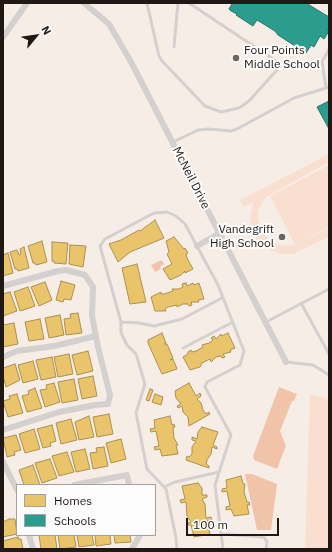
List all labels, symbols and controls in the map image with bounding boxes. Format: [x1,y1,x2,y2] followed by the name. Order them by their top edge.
[16,16,56,56] north arrow
[38,23,55,37] text: N
[244,44,320,72] place label: Four Points Middle School
[231,53,241,63] marker: Four Points Middle School
[169,145,213,211] street label: McNeil Drive
[210,223,274,251] place label: Vandegrift High School
[277,232,287,242] marker: Vandegrift High School
[16,484,156,536] legend
[54,493,92,508] text: Homes
[188,510,281,536] scale bar
[54,513,96,528] text: Schools
[193,517,228,532] text: 100 m

